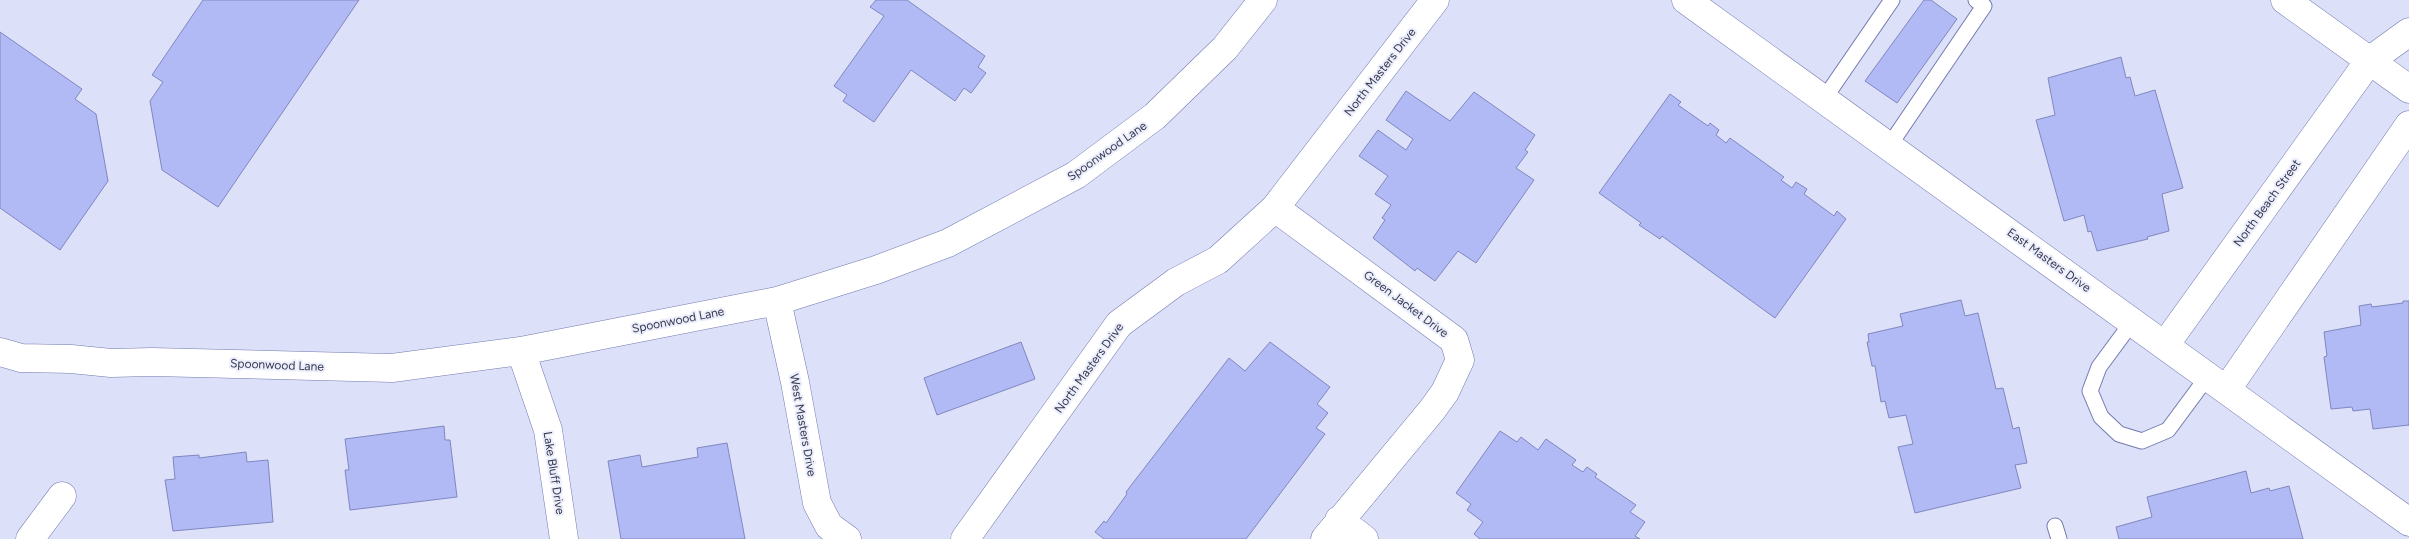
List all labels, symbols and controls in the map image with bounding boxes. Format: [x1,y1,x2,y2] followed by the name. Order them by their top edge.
[1341,25,1419,119] street label: North Masters Drive
[1065,118,1150,184] street label: Spoonwood Lane
[2231,156,2304,249] street label: North Beach Street
[2005,225,2094,295] street label: East Masters Drive
[1361,268,1451,341] street label: Green Jacket Drive
[631,304,726,336] street label: Spoonwood Lane
[1052,320,1127,416] street label: North Masters Drive
[230,356,325,374] street label: Spoonwood Lane
[787,373,819,478] street label: West Masters Drive
[541,431,568,516] street label: Lake Bluff Drive

